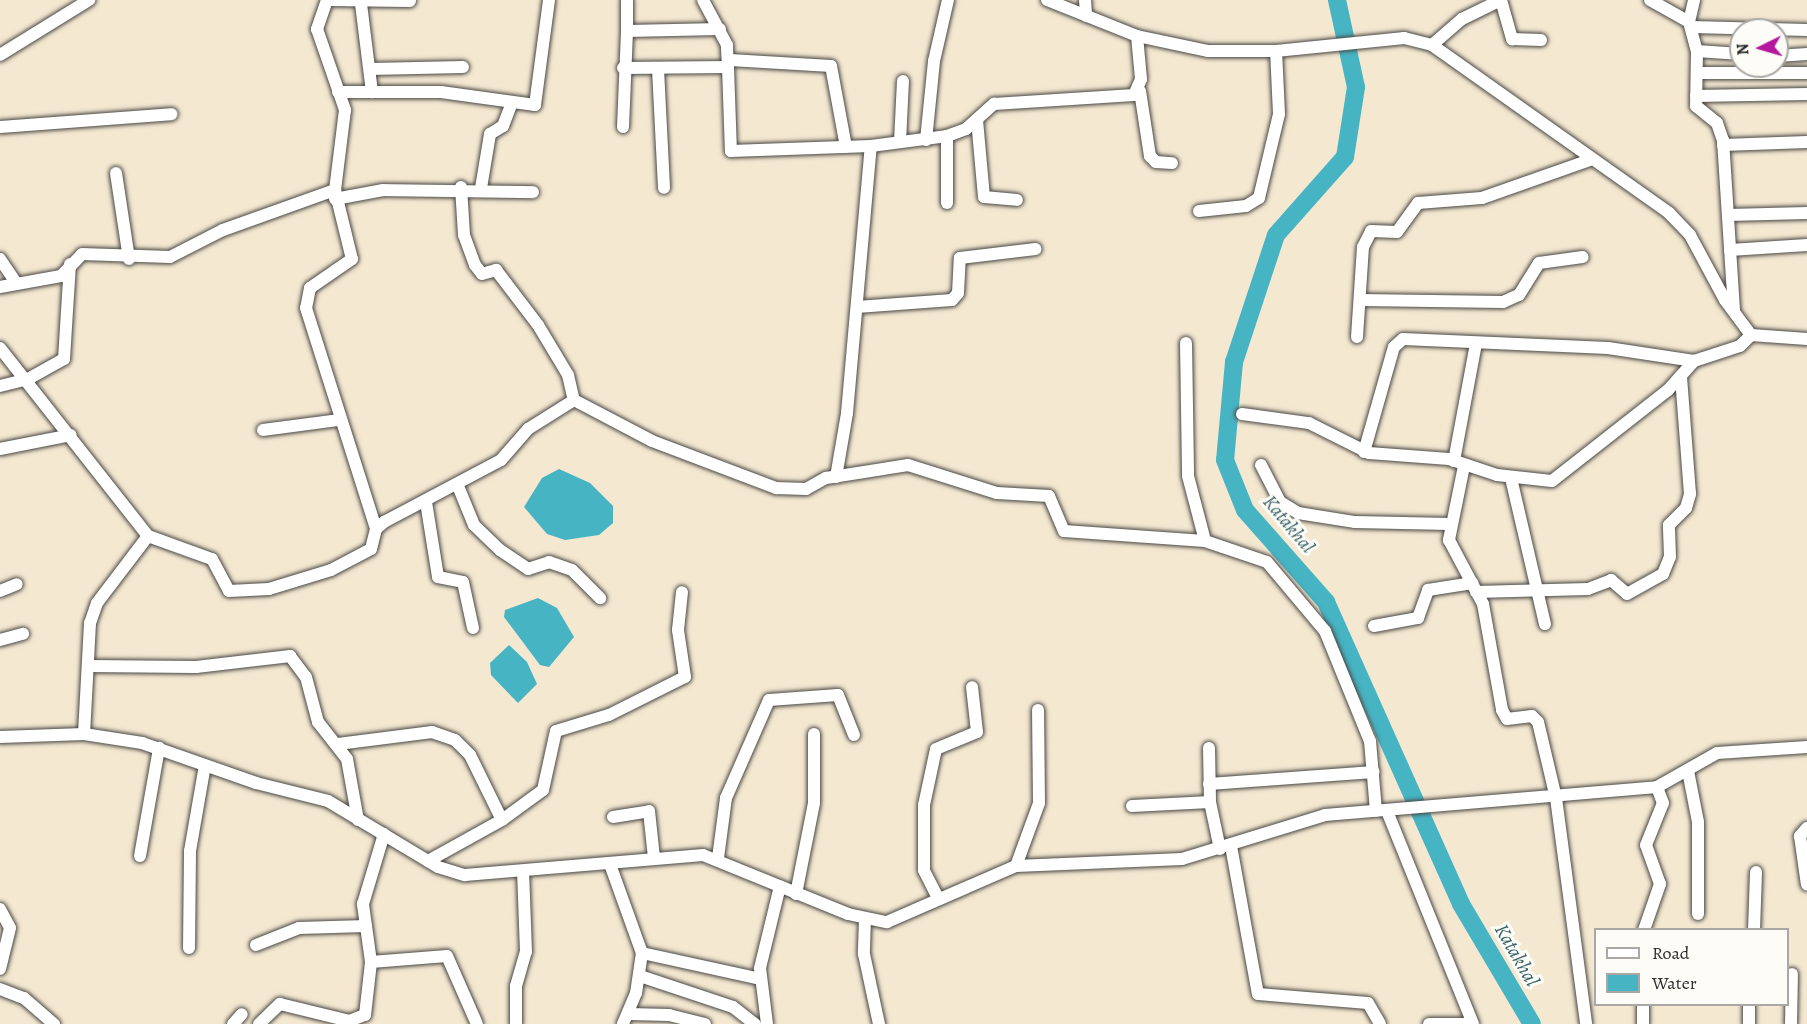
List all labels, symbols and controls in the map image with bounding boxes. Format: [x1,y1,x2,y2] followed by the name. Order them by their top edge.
[1729,18,1789,78] north arrow
[1732,43,1755,56] text: N
[1258,490,1320,558] water label: Katakhal
[1490,919,1544,991] water label: Katakhal
[1594,928,1789,1006] legend
[1652,941,1689,965] text: Road
[1652,971,1697,995] text: Water

